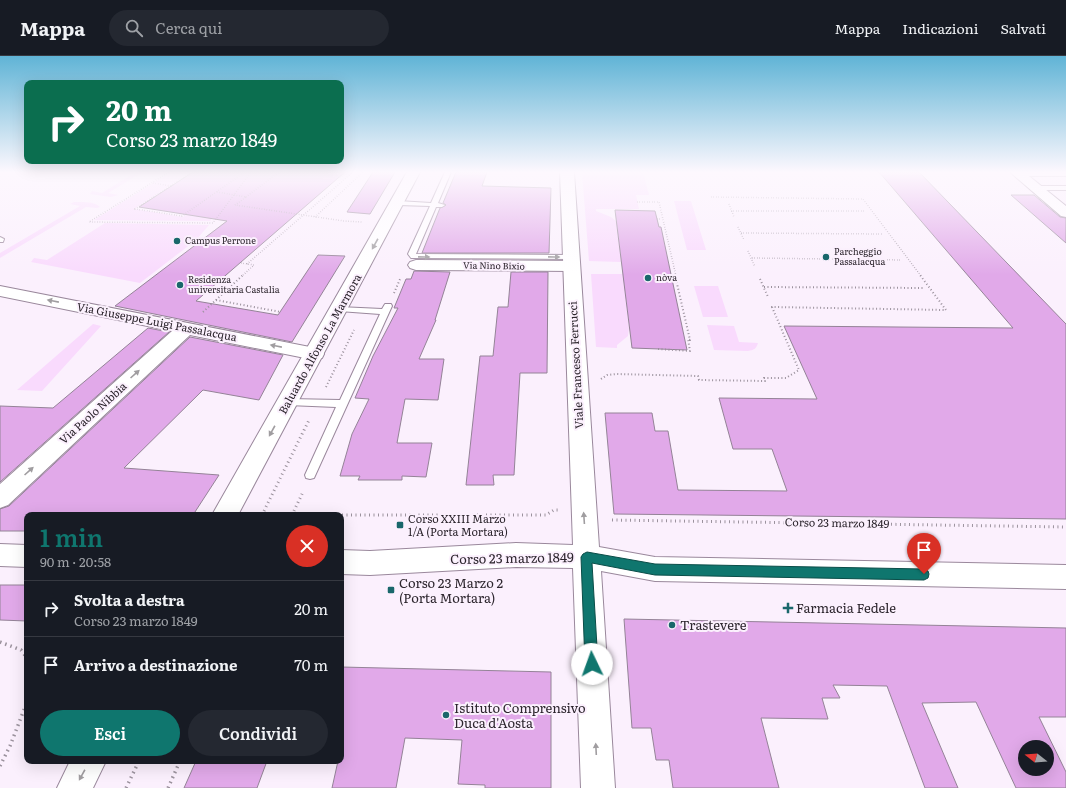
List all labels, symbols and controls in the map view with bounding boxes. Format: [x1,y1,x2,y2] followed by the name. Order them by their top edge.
[109,10,389,46] search box
[20,14,85,42] text: Mappa
[155,16,222,39] text: Cerca qui
[123,17,145,39] icon: search
[834,18,880,38] text: Mappa
[902,18,978,38] text: Indicazioni
[1000,18,1046,38] text: Salvati
[106,88,172,130] text: 20 m
[40,96,92,148] icon: right
[106,126,277,153] text: Corso 23 marzo 1849
[185,233,256,247] place label: Campus Perrone
[172,236,182,246] marker: Campus Perrone
[372,238,379,249] one-way arrow
[834,244,885,268] place label: Parcheggio Passalacqua
[821,252,831,262] marker: Parcheggio Passalacqua
[418,254,431,260] one-way arrow
[548,254,561,260] one-way arrow
[463,257,525,273] street label: Via Nino Bixio
[656,270,677,284] place label: nòva
[274,271,364,416] street label: Baluardo Alfonso La Marmora
[188,272,280,296] place label: Residenza universitaria Castalia
[643,273,653,283] marker: nòva
[175,280,185,290] marker: Residenza universitaria Castalia
[47,298,59,304] one-way arrow
[76,298,239,344] street label: Via Giuseppe Luigi Passalacqua
[564,301,586,429] street label: Viale Francesco Ferrucci
[270,342,282,348] one-way arrow
[130,370,140,379] one-way arrow
[55,378,130,447] street label: Via Paolo Nibbia
[269,425,275,437] one-way arrow
[24,467,34,476] one-way arrow
[408,510,508,539] place label: Corso XXIII Marzo 1/A (Porta Mortara)
[581,512,588,524] one-way arrow
[785,513,890,531] street label: Corso 23 marzo 1849
[40,519,103,554] text: 1 min
[395,520,405,530] marker: Corso XXIII Marzo 1/A (Porta Mortara)
[286,525,328,567] button: close
[907,533,941,574] pin
[913,539,935,561] icon: arrive
[450,547,574,568] street label: Corso 23 marzo 1849
[40,552,111,571] text: 90 m · 20:58
[399,573,503,607] place label: Corso 23 Marzo 2 (Porta Mortara)
[386,585,396,595] marker: Corso 23 Marzo 2 (Porta Mortara)
[74,588,185,611] text: Svolta a destra
[294,597,328,620] text: 20 m
[40,598,62,620] icon: right
[796,598,896,617] place label: Farmacia Fedele
[783,603,793,613] marker: Farmacia Fedele
[74,611,198,630] text: Corso 23 marzo 1849
[680,615,747,634] place label: Trastevere
[667,620,677,630] marker: Trastevere
[571,643,613,685] position arrow
[74,653,238,676] text: Arrivo a destinazione
[294,653,328,676] text: 70 m
[40,654,62,676] icon: arrive
[454,698,586,732] place label: Istituto Comprensivo Duca d'Aosta
[40,710,180,756] button: Esci
[188,710,328,756] button: Condividi
[441,710,451,720] marker: Istituto Comprensivo Duca d'Aosta
[1018,740,1054,776] north arrow
[1018,740,1054,776] map controls
[592,743,599,755] one-way arrow
[78,769,85,780] one-way arrow

